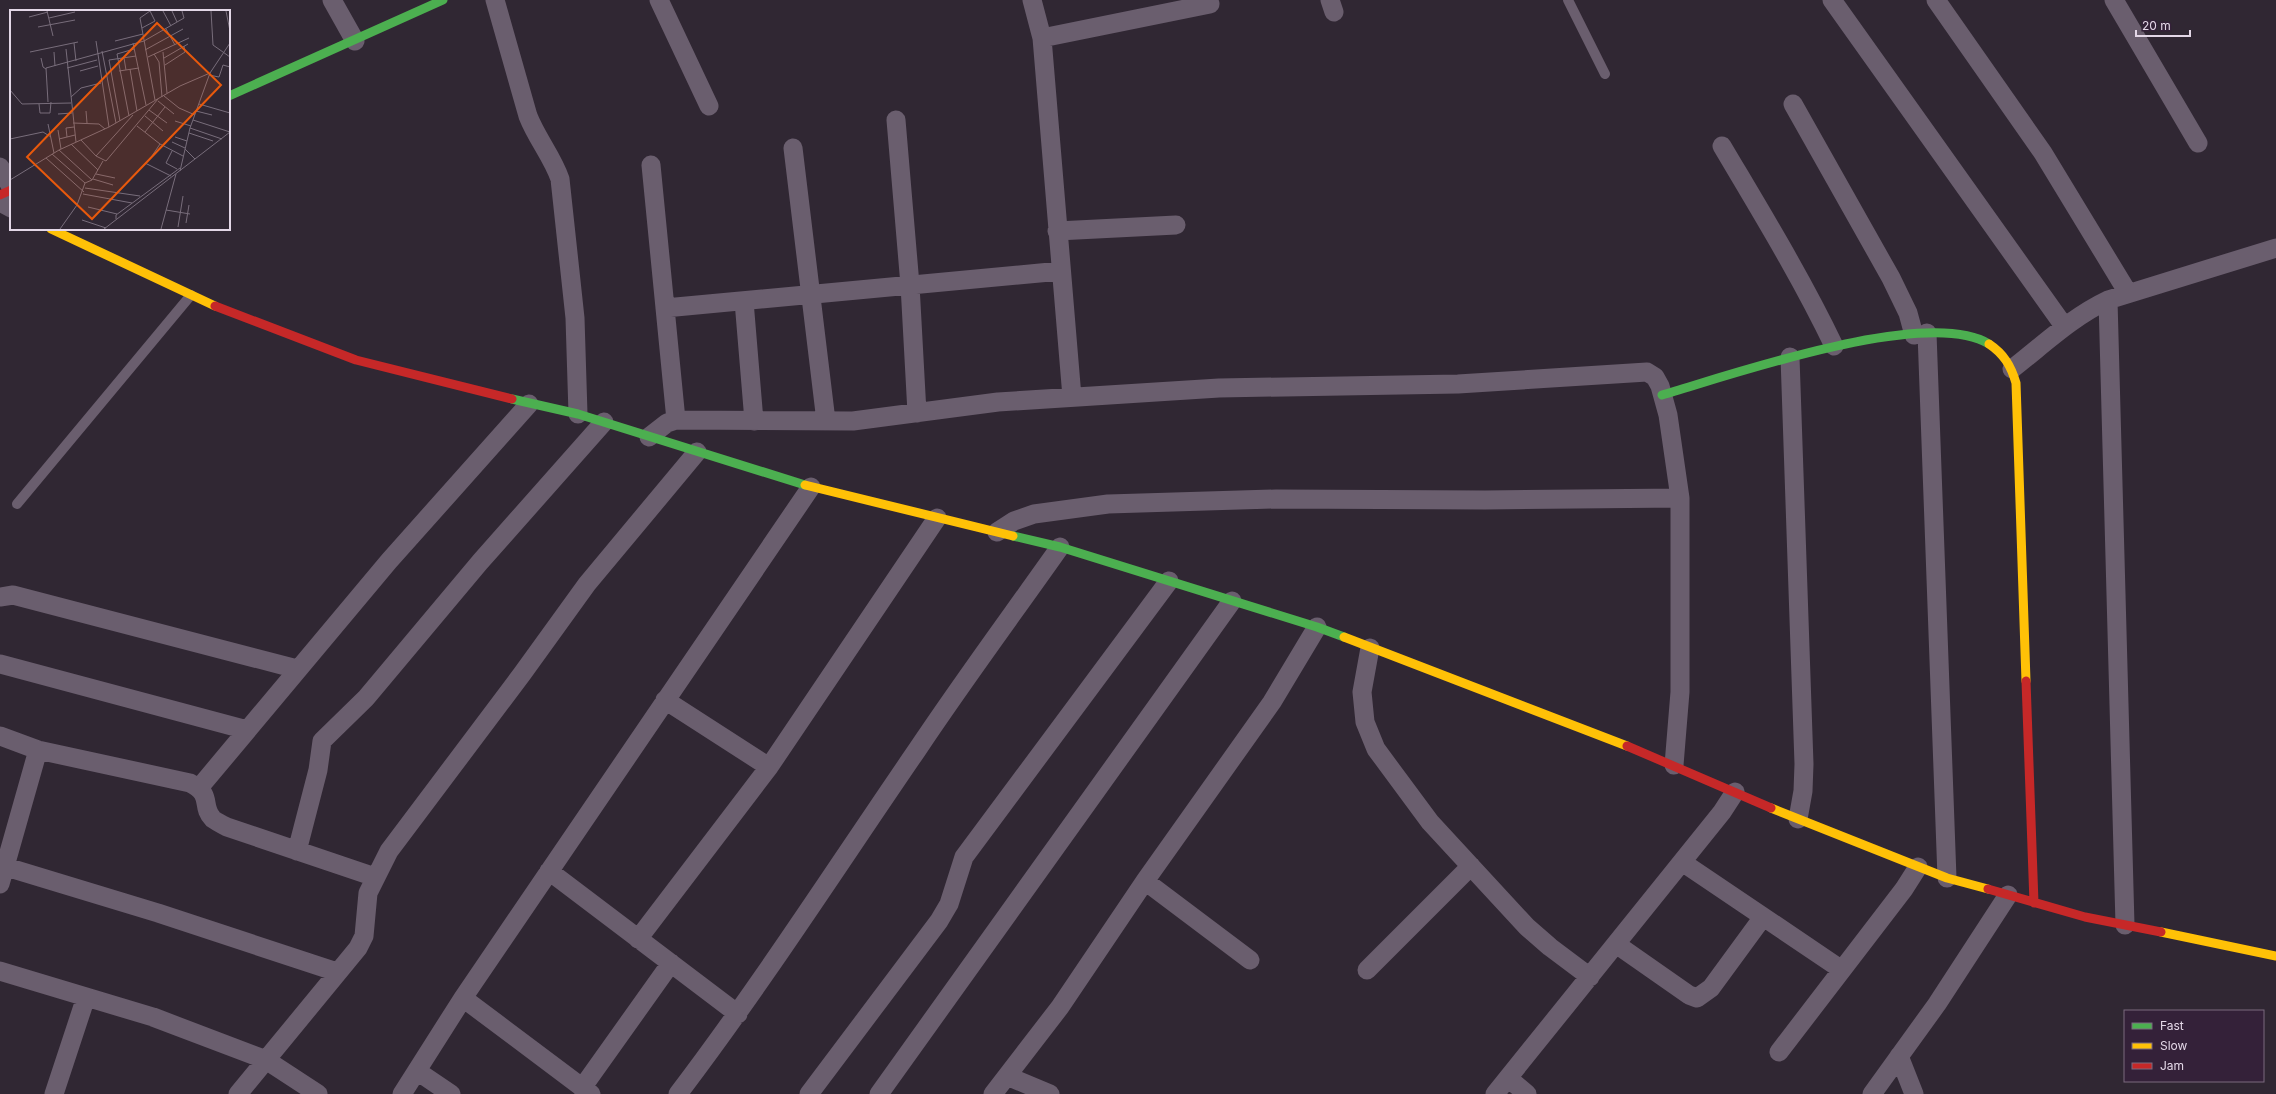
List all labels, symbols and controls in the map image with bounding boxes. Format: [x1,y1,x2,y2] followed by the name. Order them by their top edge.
[10,10,230,230] inset map
[2136,12,2190,38] scale bar
[2142,18,2171,33] text: 20 m
[2124,1010,2264,1082] legend
[2160,1018,2184,1033] text: Fast
[2160,1038,2188,1053] text: Slow
[2160,1058,2184,1073] text: Jam

